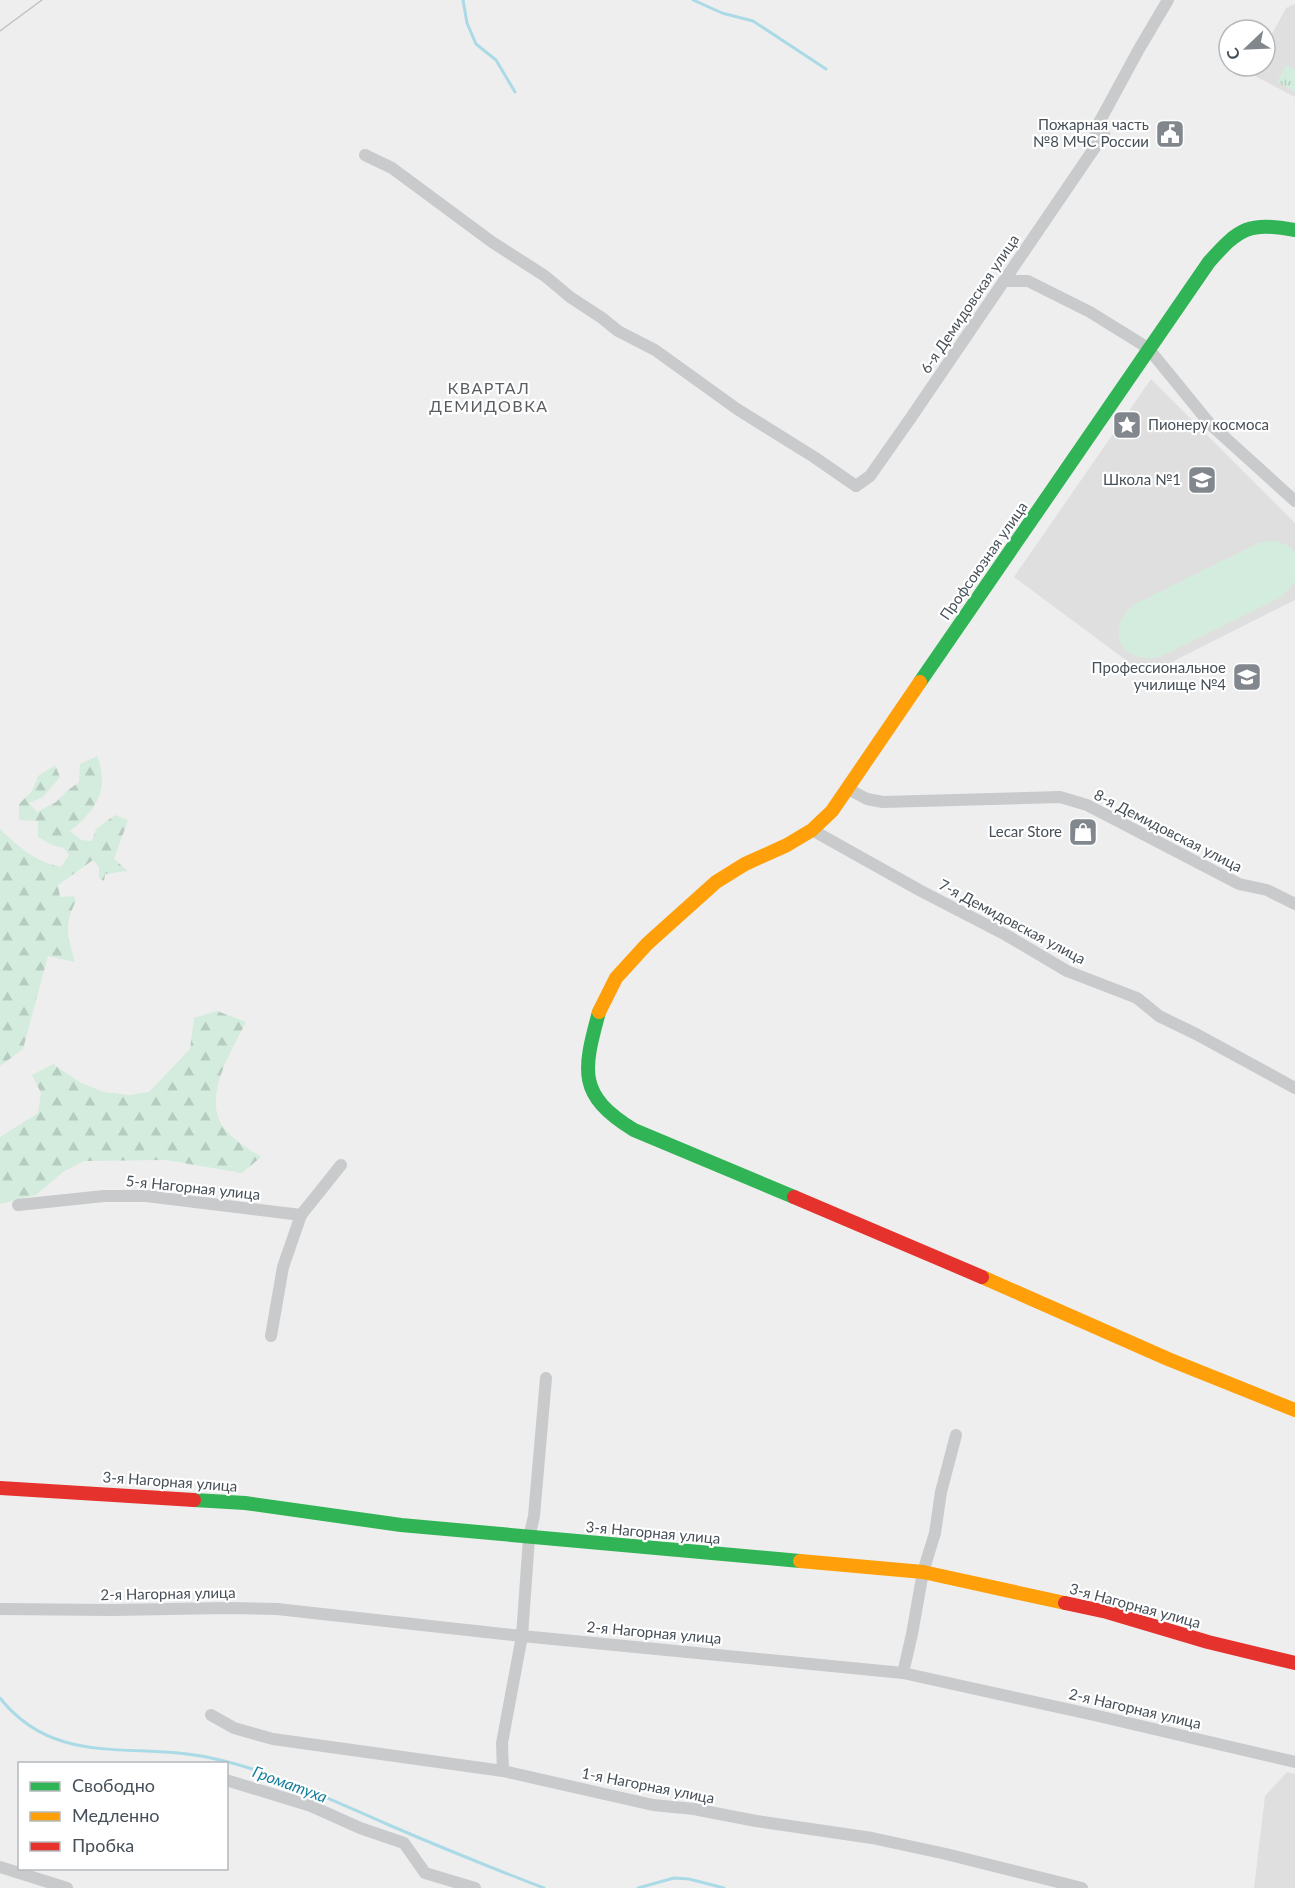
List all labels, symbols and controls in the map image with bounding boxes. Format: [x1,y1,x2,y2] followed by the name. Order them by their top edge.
[1217,18,1277,78] north arrow
[1222,45,1244,63] text: С
[1033,115,1149,150] place label: Пожарная часть №8 МЧС России
[1154,118,1186,150] public building icon: Пожарная часть №8 МЧС России
[916,231,1022,376] street label: 6-я Демидовская улица
[429,378,549,415] district label: КВАРТАЛ ДЕМИДОВКА
[1111,409,1143,441] place icon: Пионеру космоса
[1148,415,1269,433] place label: Пионеру космоса
[1186,464,1218,496] school or university icon: Школа №1
[1103,470,1181,488] place label: Школа №1
[936,498,1031,623] street label: Профсоюзная улица
[1092,658,1226,693] place label: Профессиональное училище №4
[1231,661,1263,693] school or university icon: Профессиональное училище №4
[1091,785,1245,875] street label: 8-я Демидовская улица
[1067,816,1099,848] shop icon: Lecar Store
[989,822,1062,840] place label: Lecar Store
[936,875,1089,967] street label: 7-я Демидовская улица
[125,1171,261,1203] street label: 5-я Нагорная улица
[102,1467,238,1495] street label: 3-я Нагорная улица
[585,1517,721,1547] street label: 3-я Нагорная улица
[1068,1579,1203,1631] street label: 3-я Нагорная улица
[100,1583,236,1603] street label: 2-я Нагорная улица
[586,1617,722,1647] street label: 2-я Нагорная улица
[1067,1684,1203,1732] street label: 2-я Нагорная улица
[250,1761,330,1806] water label: Громатуха
[18,1762,228,1870] legend
[580,1763,716,1807] street label: 1-я Нагорная улица
[72,1774,155,1796] text: Свободно
[72,1804,160,1826] text: Медленно
[72,1834,134,1856] text: Пробка

